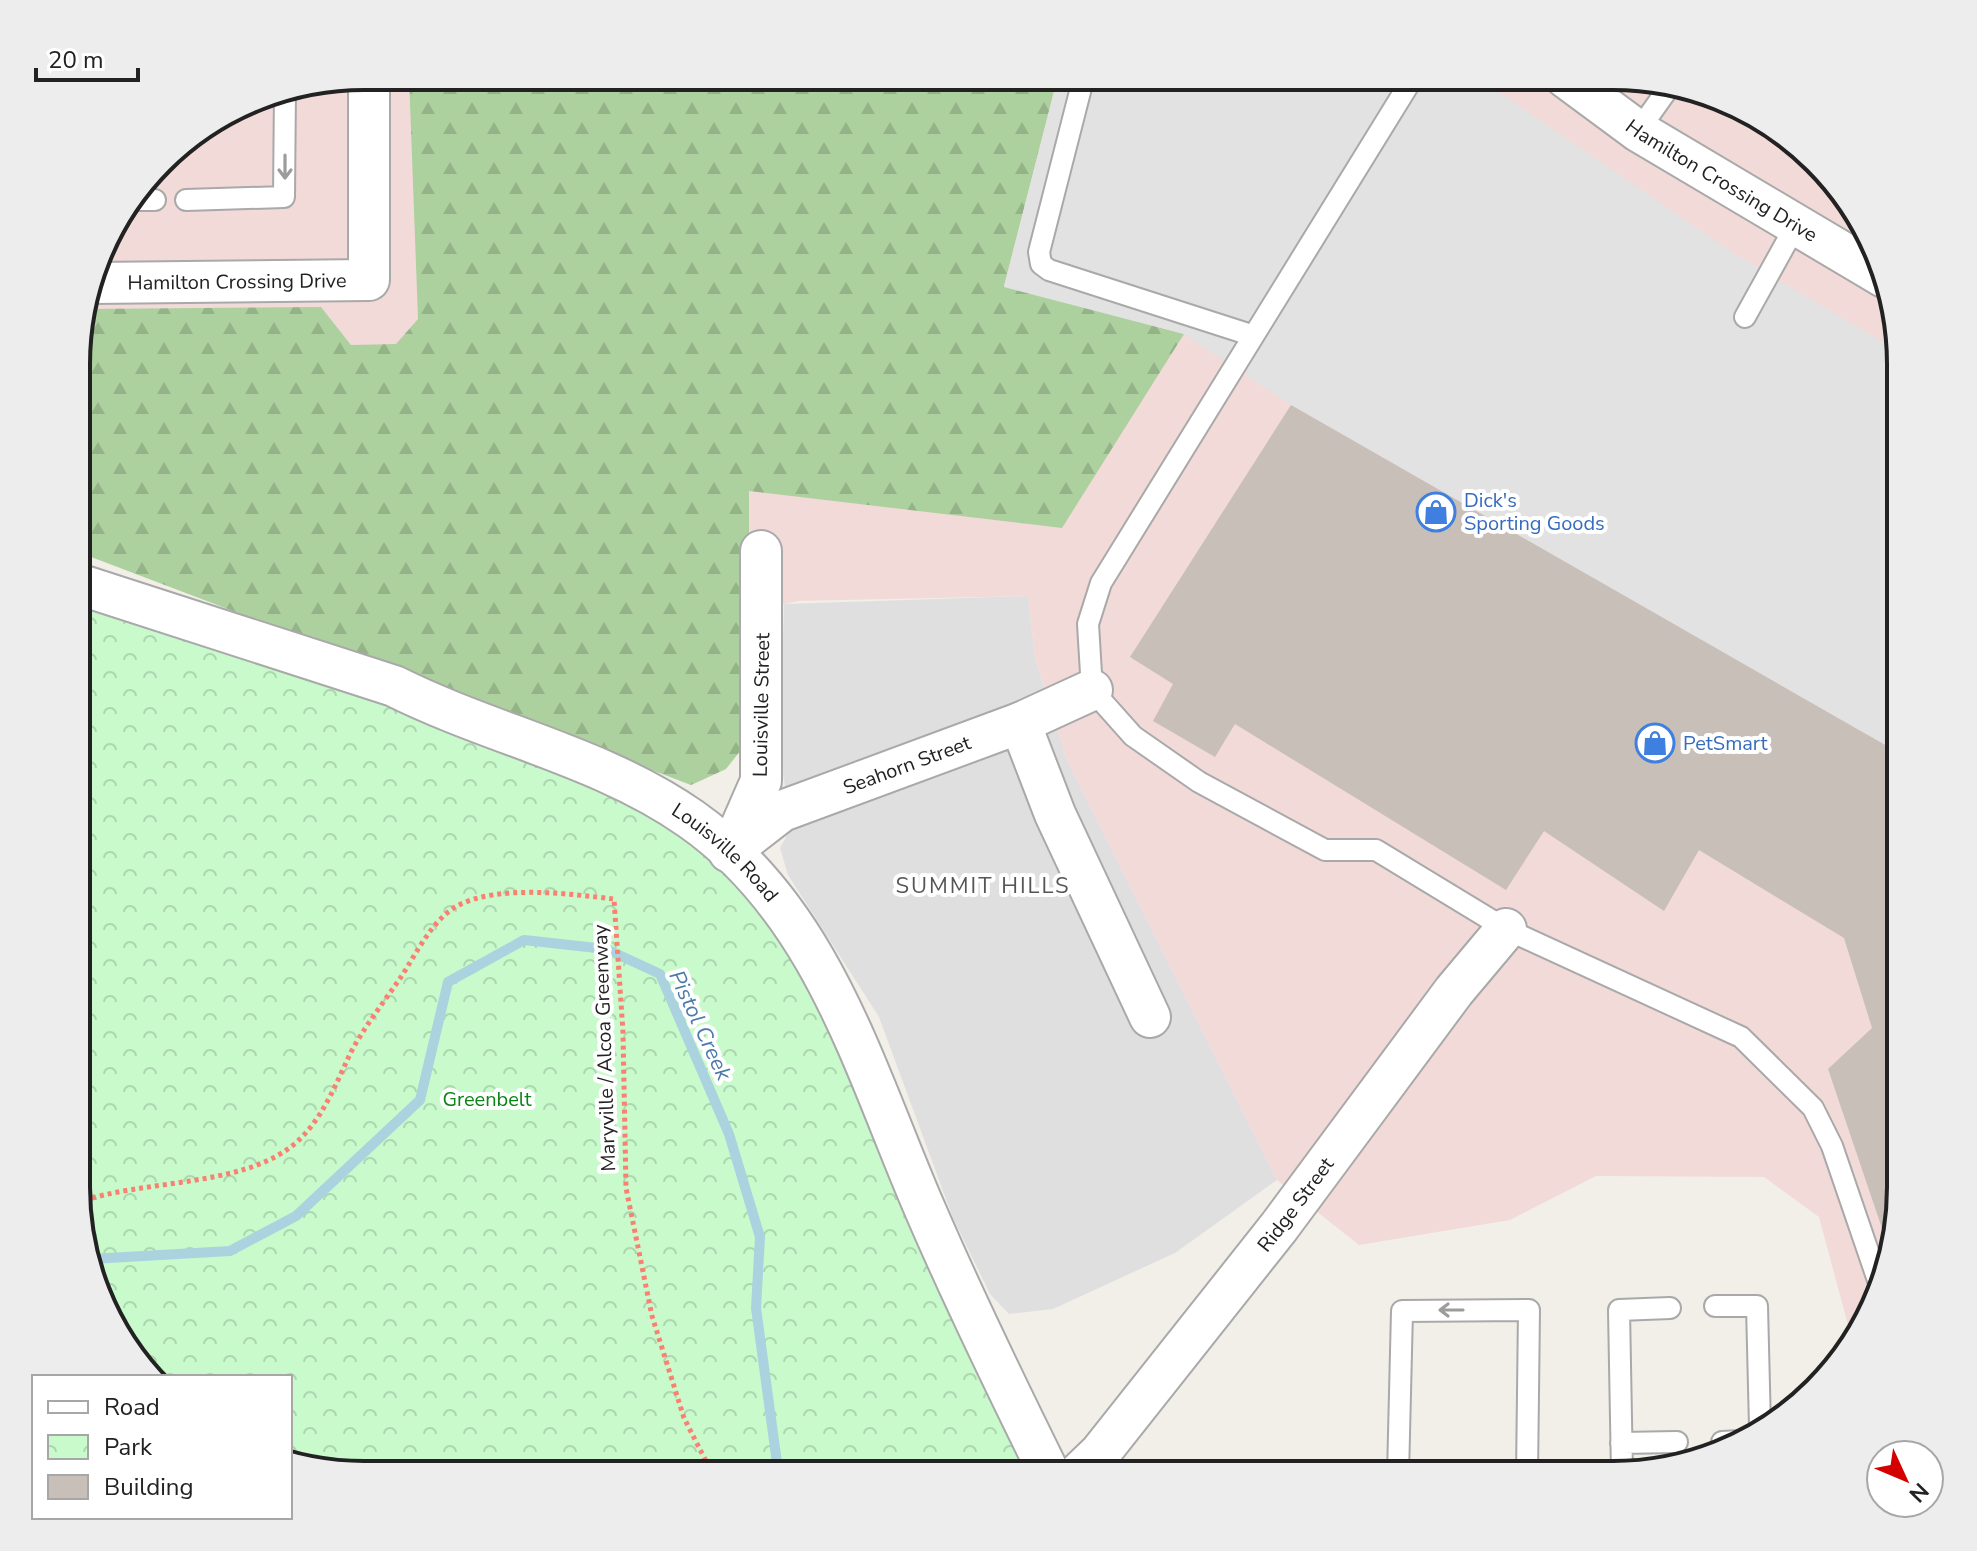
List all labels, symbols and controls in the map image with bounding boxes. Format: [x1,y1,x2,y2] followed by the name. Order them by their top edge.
[36,32,138,82] scale bar
[48,44,104,76] text: 20 m
[1620,113,1822,249] street label: Hamilton Crossing Drive
[277,153,292,180] one-way arrow
[127,267,347,297] street label: Hamilton Crossing Drive
[1464,487,1605,537] place label: Dick's Sporting Goods
[1415,491,1457,533] shop icon: Dick's Sporting Goods
[747,632,776,777] street label: Louisville Street
[1634,722,1676,764] shop icon: PetSmart
[839,729,976,801] street label: Seahorn Street
[1683,730,1769,757] place label: PetSmart
[666,797,785,908] street label: Louisville Road
[895,871,1071,901] district label: SUMMIT HILLS
[587,923,622,1172] street label: Maryville / Alcoa Greenway
[661,965,739,1086] water label: Pistol Creek
[442,1086,533,1113] park label: Greenbelt
[1251,1151,1341,1258] street label: Ridge Street
[1438,1302,1465,1318] one-way arrow
[32,1375,292,1519] legend
[104,1391,160,1423] text: Road
[104,1431,153,1463] text: Park
[1865,1439,1945,1519] north arrow
[104,1471,194,1503] text: Building
[1902,1476,1935,1509] text: N

